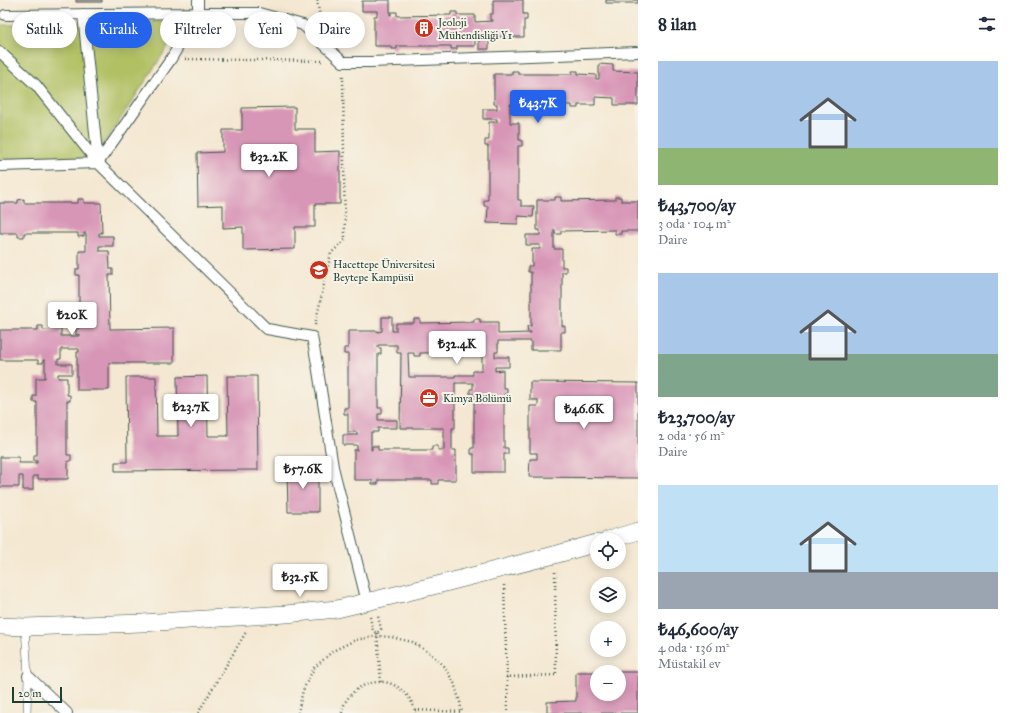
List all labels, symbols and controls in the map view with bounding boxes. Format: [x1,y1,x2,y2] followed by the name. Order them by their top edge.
[12,12,77,48] chip: Satılık
[85,12,152,48] chip: Kiralık
[160,12,236,48] chip: Filtreler
[244,12,297,48] chip: Yeni
[305,12,365,48] chip: Daire
[976,13,998,35] icon: filters
[658,14,696,35] text: 8 ilan
[437,16,512,42] place label: Jeoloji Mühendisliği Y1
[413,17,435,39] building icon: Jeoloji Mühendisliği Y1
[792,87,864,159] icon: home
[505,90,571,124] pin: ₺43.7K
[519,95,557,111] text: ₺43.7K
[236,144,302,178] pin: ₺32.2K
[250,149,288,165] text: ₺32.2K
[658,195,736,216] text: ₺43,700/ay
[658,216,731,232] text: 3 oda · 104 m²
[658,232,688,248] text: Daire
[333,257,435,284] place label: Hacettepe Üniversitesi Beytepe Kampüsü
[308,259,330,281] school or university icon: Hacettepe Üniversitesi Beytepe Kampüsü
[792,299,864,371] icon: home
[48,302,96,336] pin: ₺20K
[57,307,87,323] text: ₺20K
[424,331,490,365] pin: ₺32.4K
[438,336,476,352] text: ₺32.4K
[418,387,440,409] office icon: Kimya Bölümü
[443,392,512,405] place label: Kimya Bölümü
[158,394,224,428] pin: ₺23.7K
[551,396,617,430] pin: ₺46.6K
[172,399,210,415] text: ₺23.7K
[564,401,604,417] text: ₺46.6K
[658,407,735,428] text: ₺23,700/ay
[658,428,725,444] text: 2 oda · 56 m²
[658,444,688,460] text: Daire
[270,456,336,490] pin: ₺57.6K
[284,461,322,477] text: ₺57.6K
[792,511,864,583] icon: home
[590,533,626,701] map controls
[590,533,626,569] button: locate
[267,564,333,598] pin: ₺32.5K
[281,569,319,585] text: ₺32.5K
[590,577,626,613] button: layers
[658,619,738,640] text: ₺46,600/ay
[590,621,626,657] button: +
[658,640,730,656] text: 4 oda · 136 m²
[658,656,721,672] text: Müstakil ev
[590,665,626,701] button: −
[12,685,62,704] scale bar
[18,687,41,700] text: 20 m

